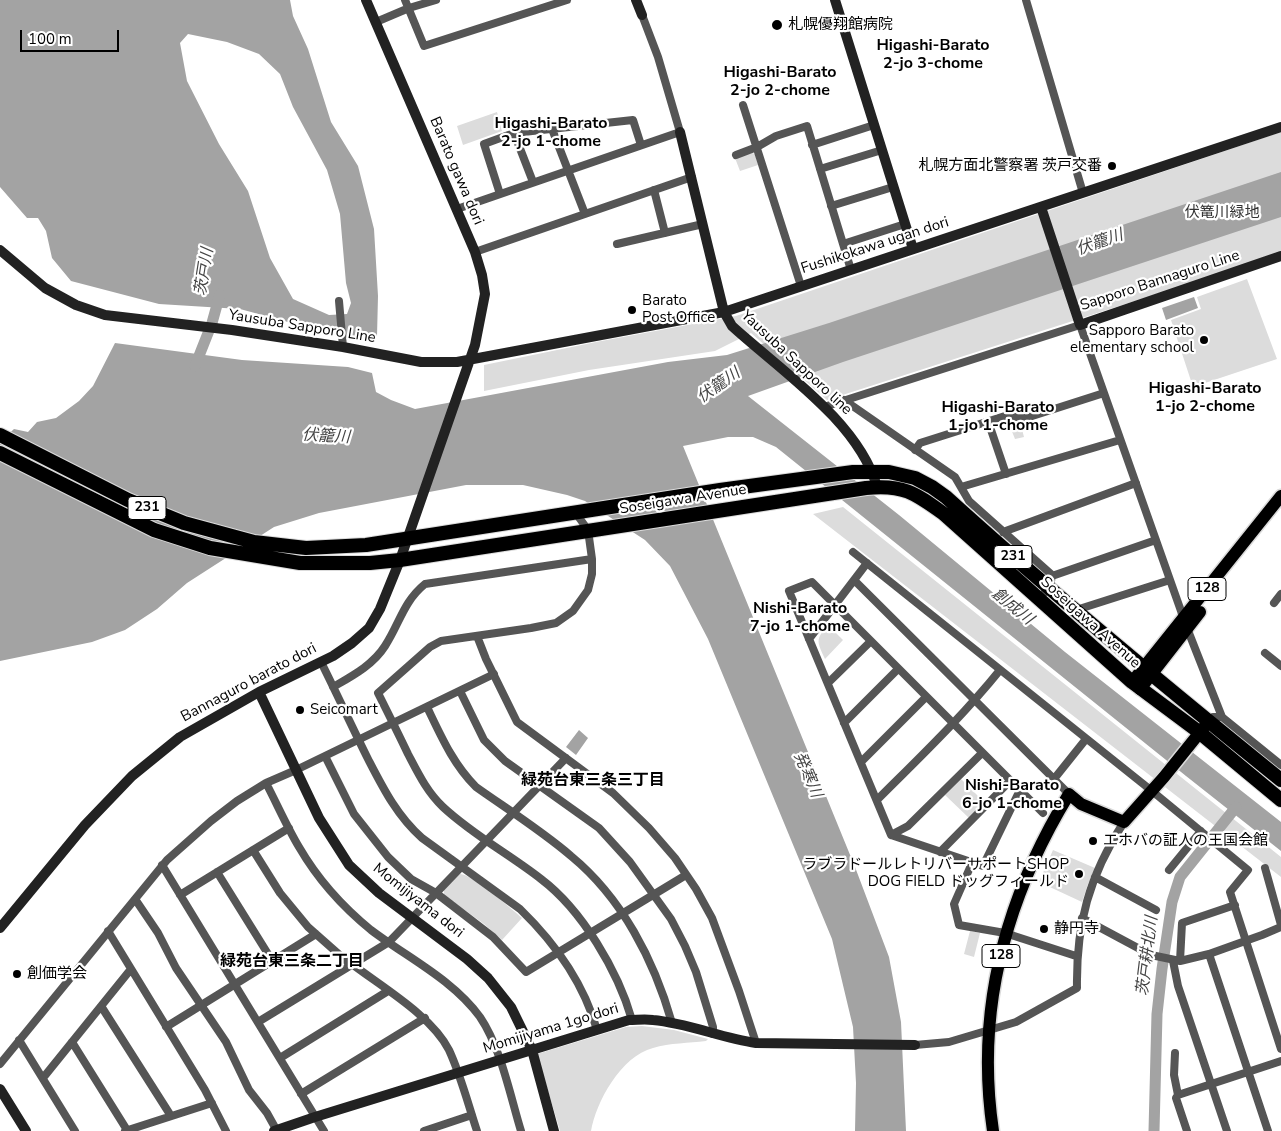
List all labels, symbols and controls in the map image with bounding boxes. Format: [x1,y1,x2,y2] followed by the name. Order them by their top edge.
[788,16,893,34] place label: 札幌優翔館病院
[770,18,784,32] marker: 札幌優翔館病院
[22,20,121,52] scale bar
[28,29,72,49] text: 100 m
[876,36,990,74] district label: Higashi-Barato 2-jo 3-chome
[723,63,837,101] district label: Higashi-Barato 2-jo 2-chome
[425,114,487,228] street label: Barato gawa dori
[494,114,608,152] district label: Higashi-Barato 2-jo 1-chome
[918,157,1102,175] place label: 札幌方面北警察署 茨戸交番
[1106,160,1118,172] marker: 札幌方面北警察署 茨戸交番
[1185,204,1259,222] park label: 伏篭川緑地
[799,214,951,278] street label: Fushikokawa ugan dori
[1074,226,1126,260] water label: 伏籠川
[192,247,218,297] water label: 茨戸川
[1078,247,1242,315] street label: Sapporo Bannaguro Line
[642,292,715,327] place label: Barato Post Office
[626,304,638,316] marker: Barato Post Office
[227,306,377,348] street label: Yausuba Sapporo Line
[737,307,855,419] street label: Yausuba Sapporo line
[1070,322,1194,357] place label: Sapporo Barato elementary school
[1198,334,1210,346] marker: Sapporo Barato elementary school
[694,364,744,408] water label: 伏籠川
[1148,379,1262,417] district label: Higashi-Barato 1-jo 2-chome
[941,398,1055,436] district label: Higashi-Barato 1-jo 1-chome
[302,426,350,448] water label: 伏籠川
[618,481,748,519] street label: Soseigawa Avenue
[128,496,166,520] road number: 231
[994,546,1032,568] road number: 231
[1036,573,1144,673] street label: Soseigawa Avenue
[1188,578,1226,600] road number: 128
[987,584,1037,630] water label: 創成川
[750,599,850,637] district label: Nishi-Barato 7-jo 1-chome
[178,640,320,726] street label: Bannaguro barato dori
[310,701,378,719] place label: Seicomart
[294,704,306,716] marker: Seicomart
[789,749,825,801] water label: 発寒川
[521,771,665,791] district label: 緑苑台東三条三丁目
[962,776,1062,814] district label: Nishi-Barato 6-jo 1-chome
[1103,832,1268,850] place label: エホバの証人の王国会館
[1087,835,1099,847] marker: エホバの証人の王国会館
[802,856,1069,891] place label: ラブラドールレトリバーサポートSHOP DOG FIELD ドッグフィールド
[369,860,467,942] street label: Momijiyama dori
[1073,868,1085,880] marker: ラブラドールレトリバーサポートSHOP DOG FIELD ドッグフィールド
[1134,915,1162,997] water label: 茨戸耕北川
[1054,920,1099,938] place label: 静円寺
[1038,923,1050,935] marker: 静円寺
[982,944,1020,968] road number: 128
[220,952,364,972] district label: 緑苑台東三条二丁目
[27,965,87,983] place label: 創価学会
[11,968,23,980] marker: 創価学会
[481,1000,621,1058] street label: Momijiyama 1go dori

